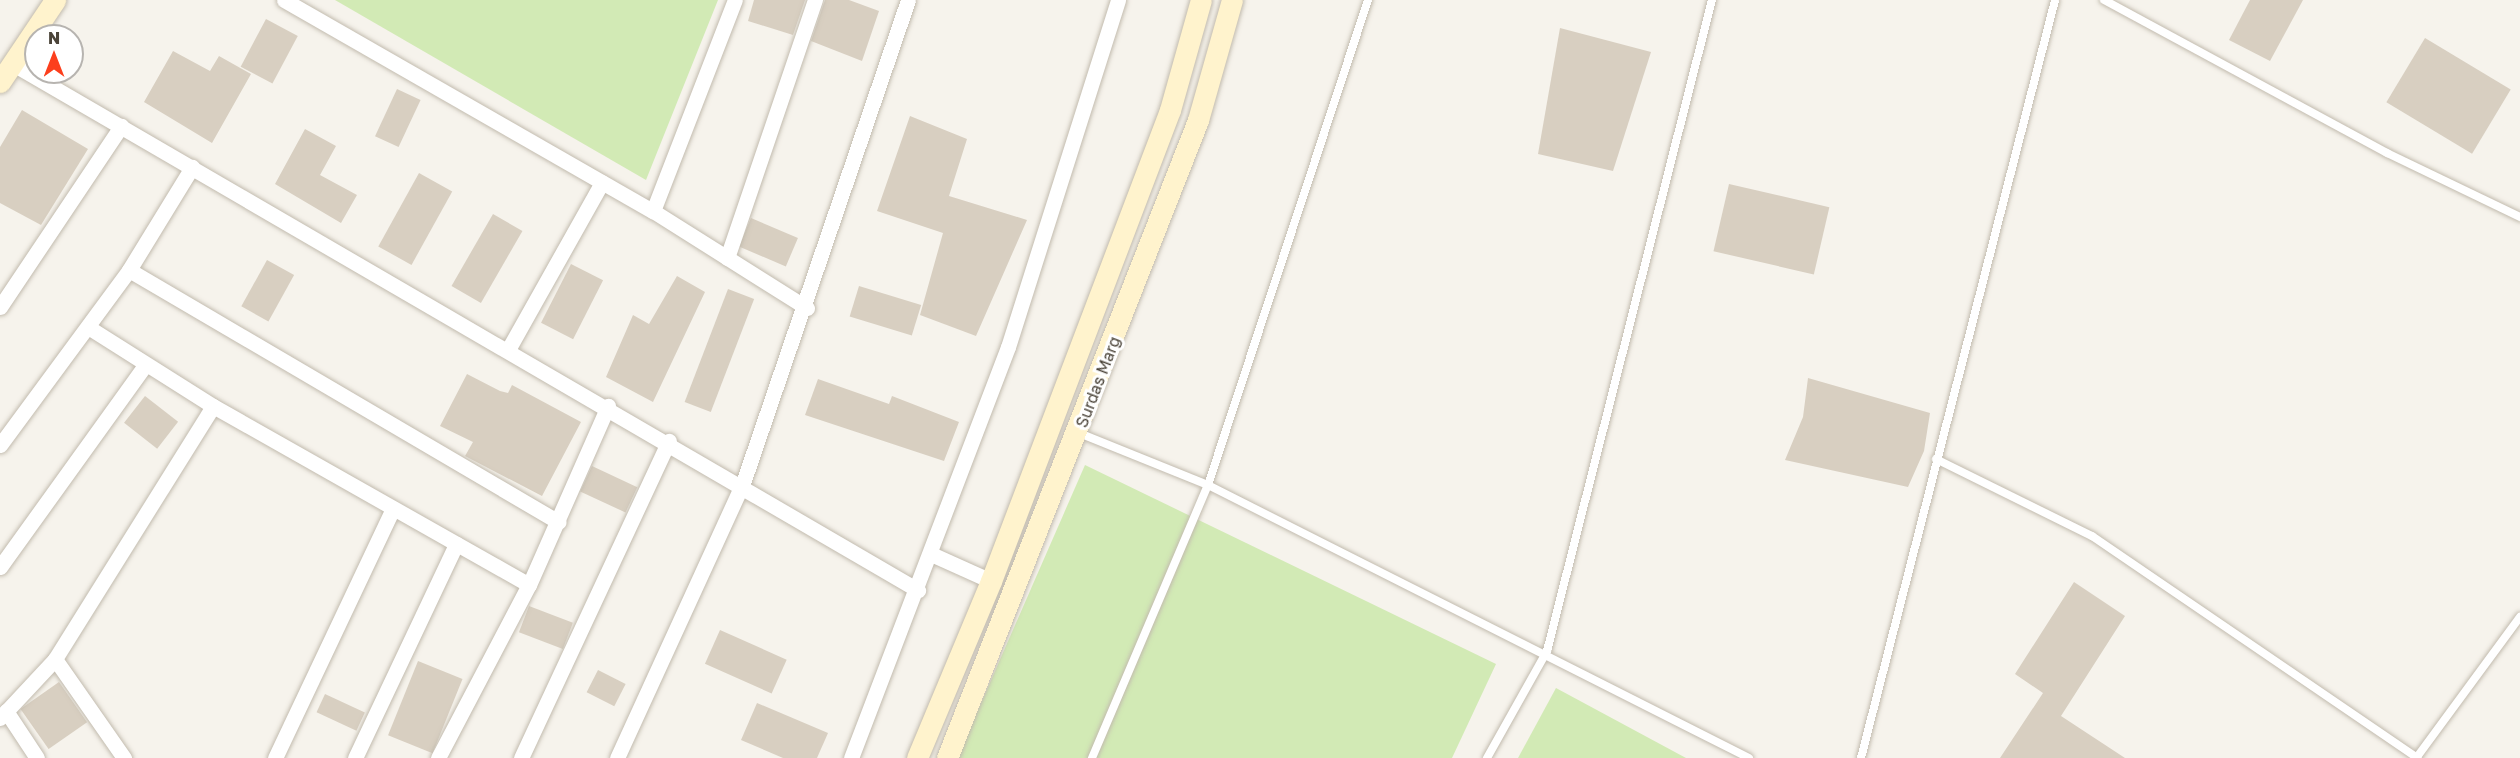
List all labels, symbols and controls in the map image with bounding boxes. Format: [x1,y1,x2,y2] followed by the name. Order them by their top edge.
[24,24,84,84] north arrow
[48,28,60,48] text: N
[1072,334,1124,430] street label: Surdas Marg

